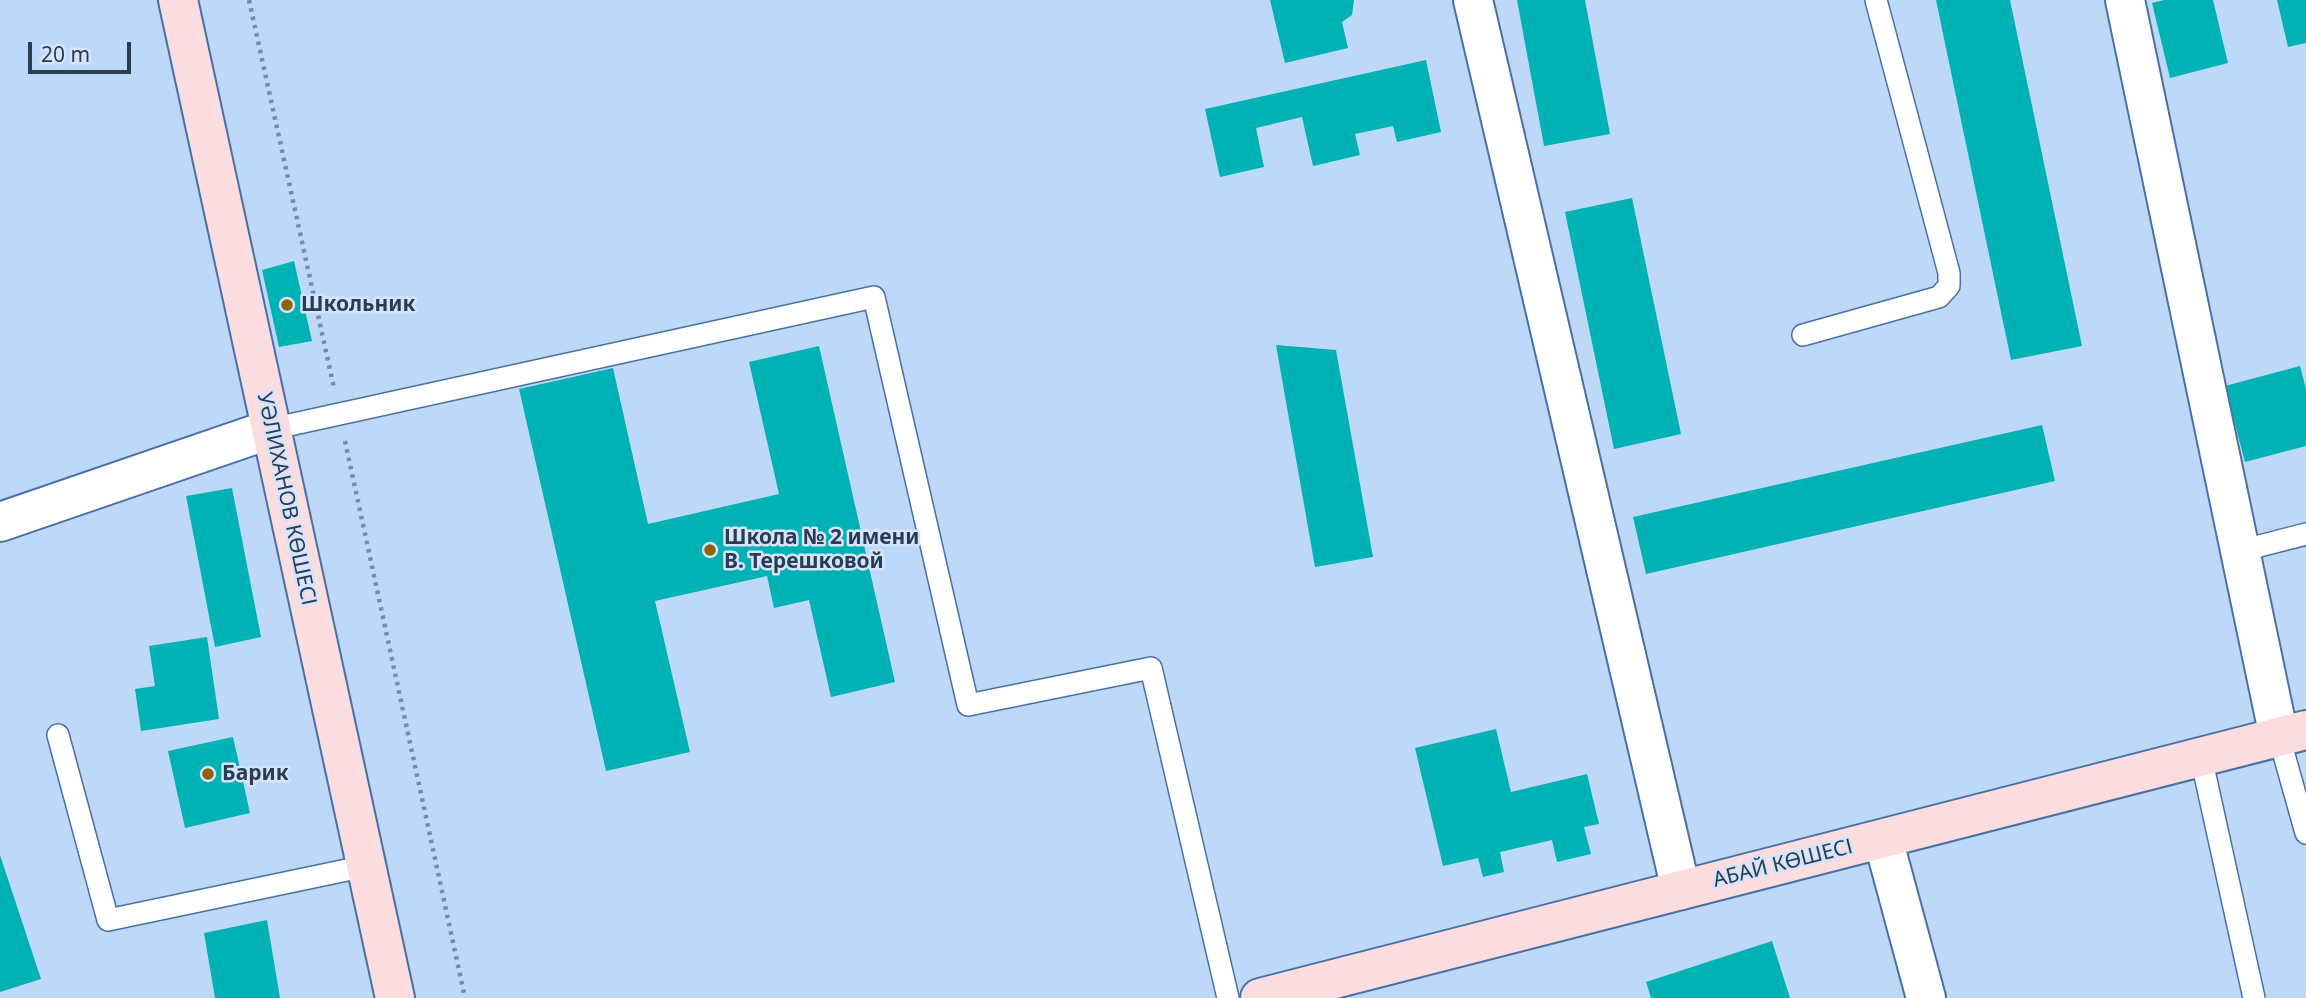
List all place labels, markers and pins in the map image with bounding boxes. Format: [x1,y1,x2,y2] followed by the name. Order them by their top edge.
[301,292,415,318] place label: Школьник
[279,297,295,313] marker: Школьник
[724,525,919,575] place label: Школа № 2 имени В. Терешковой
[702,542,718,558] marker: Школа № 2 имени В. Терешковой
[222,761,289,787] place label: Барик
[200,766,216,782] marker: Барик

